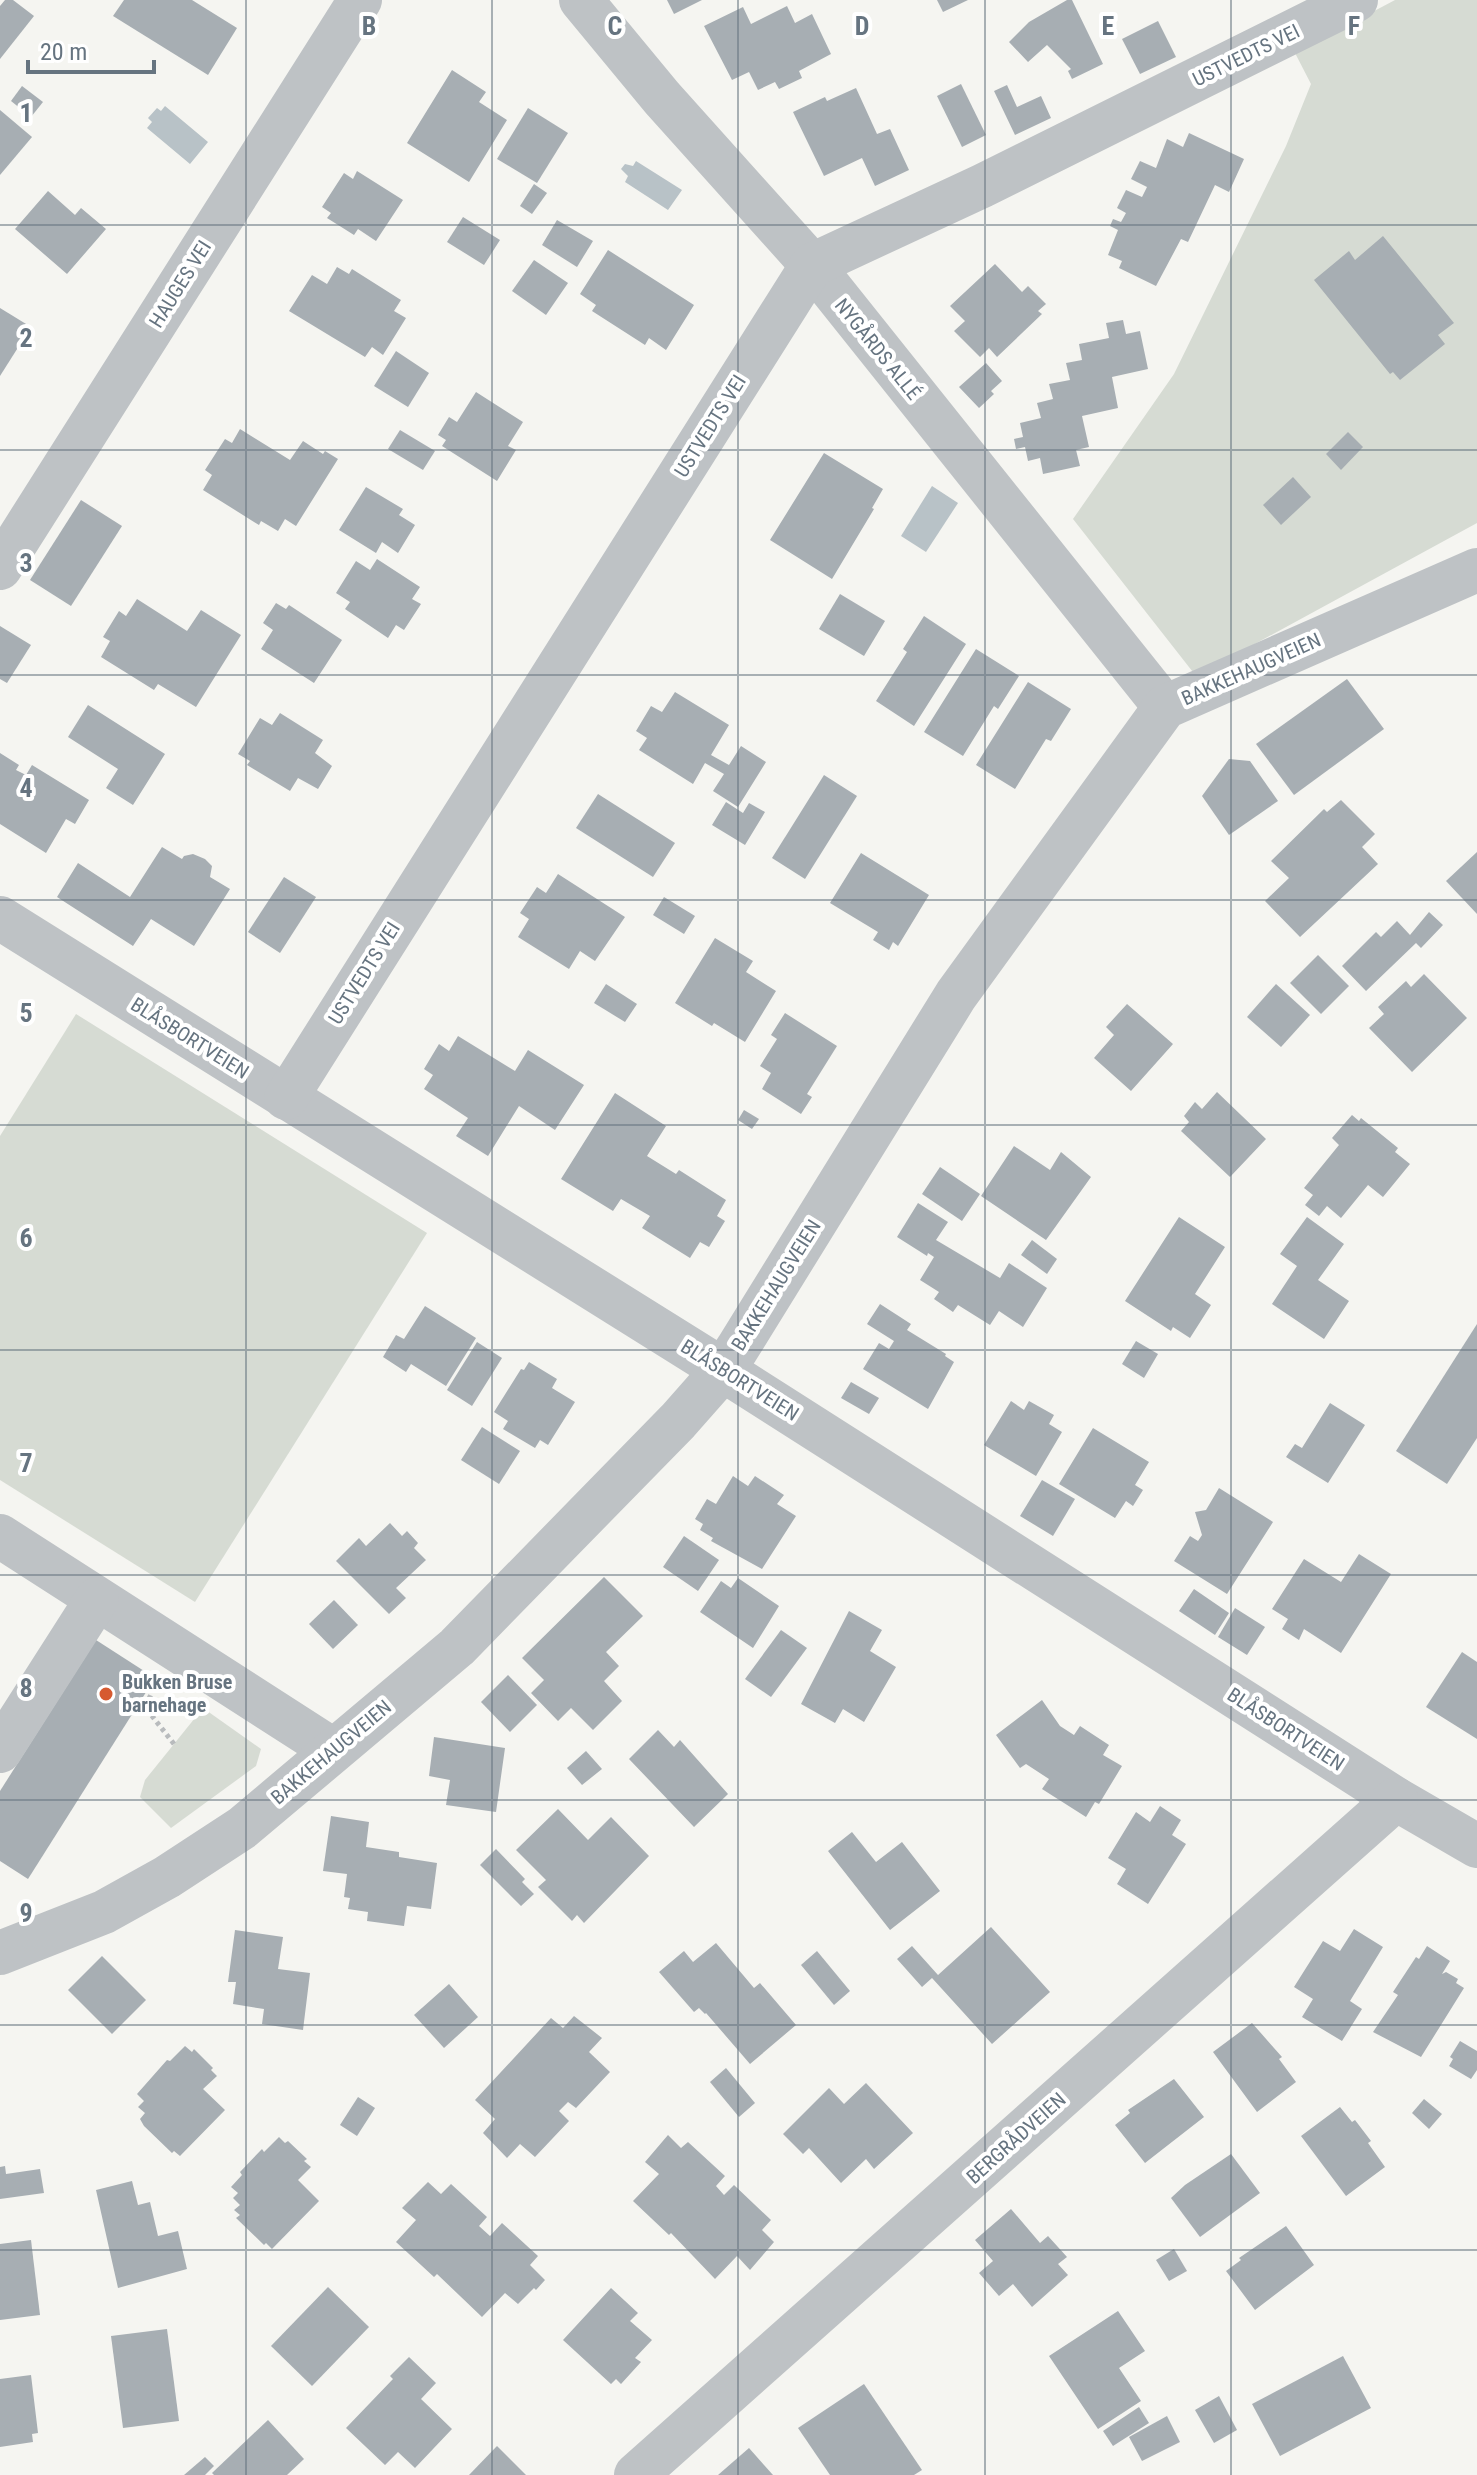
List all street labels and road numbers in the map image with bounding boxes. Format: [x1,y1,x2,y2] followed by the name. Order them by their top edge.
[1189,19,1303,91] street label: USTVEDTS VEI
[144,236,216,332] street label: HAUGES VEI
[830,294,926,404] street label: NYGÅRDS ALLÉ
[669,371,751,481] street label: USTVEDTS VEI
[1178,628,1324,710] street label: BAKKEHAUGVEIEN
[323,918,405,1028] street label: USTVEDTS VEI
[127,992,253,1084] street label: BLÅSBORTVEIEN
[726,1215,826,1355] street label: BAKKEHAUGVEIEN
[677,1334,803,1426] street label: BLÅSBORTVEIEN
[1223,1682,1349,1776] street label: BLÅSBORTVEIEN
[266,1695,396,1809] street label: BAKKEHAUGVEIEN
[961,2087,1071,2189] street label: BERGRÅDVEIEN

